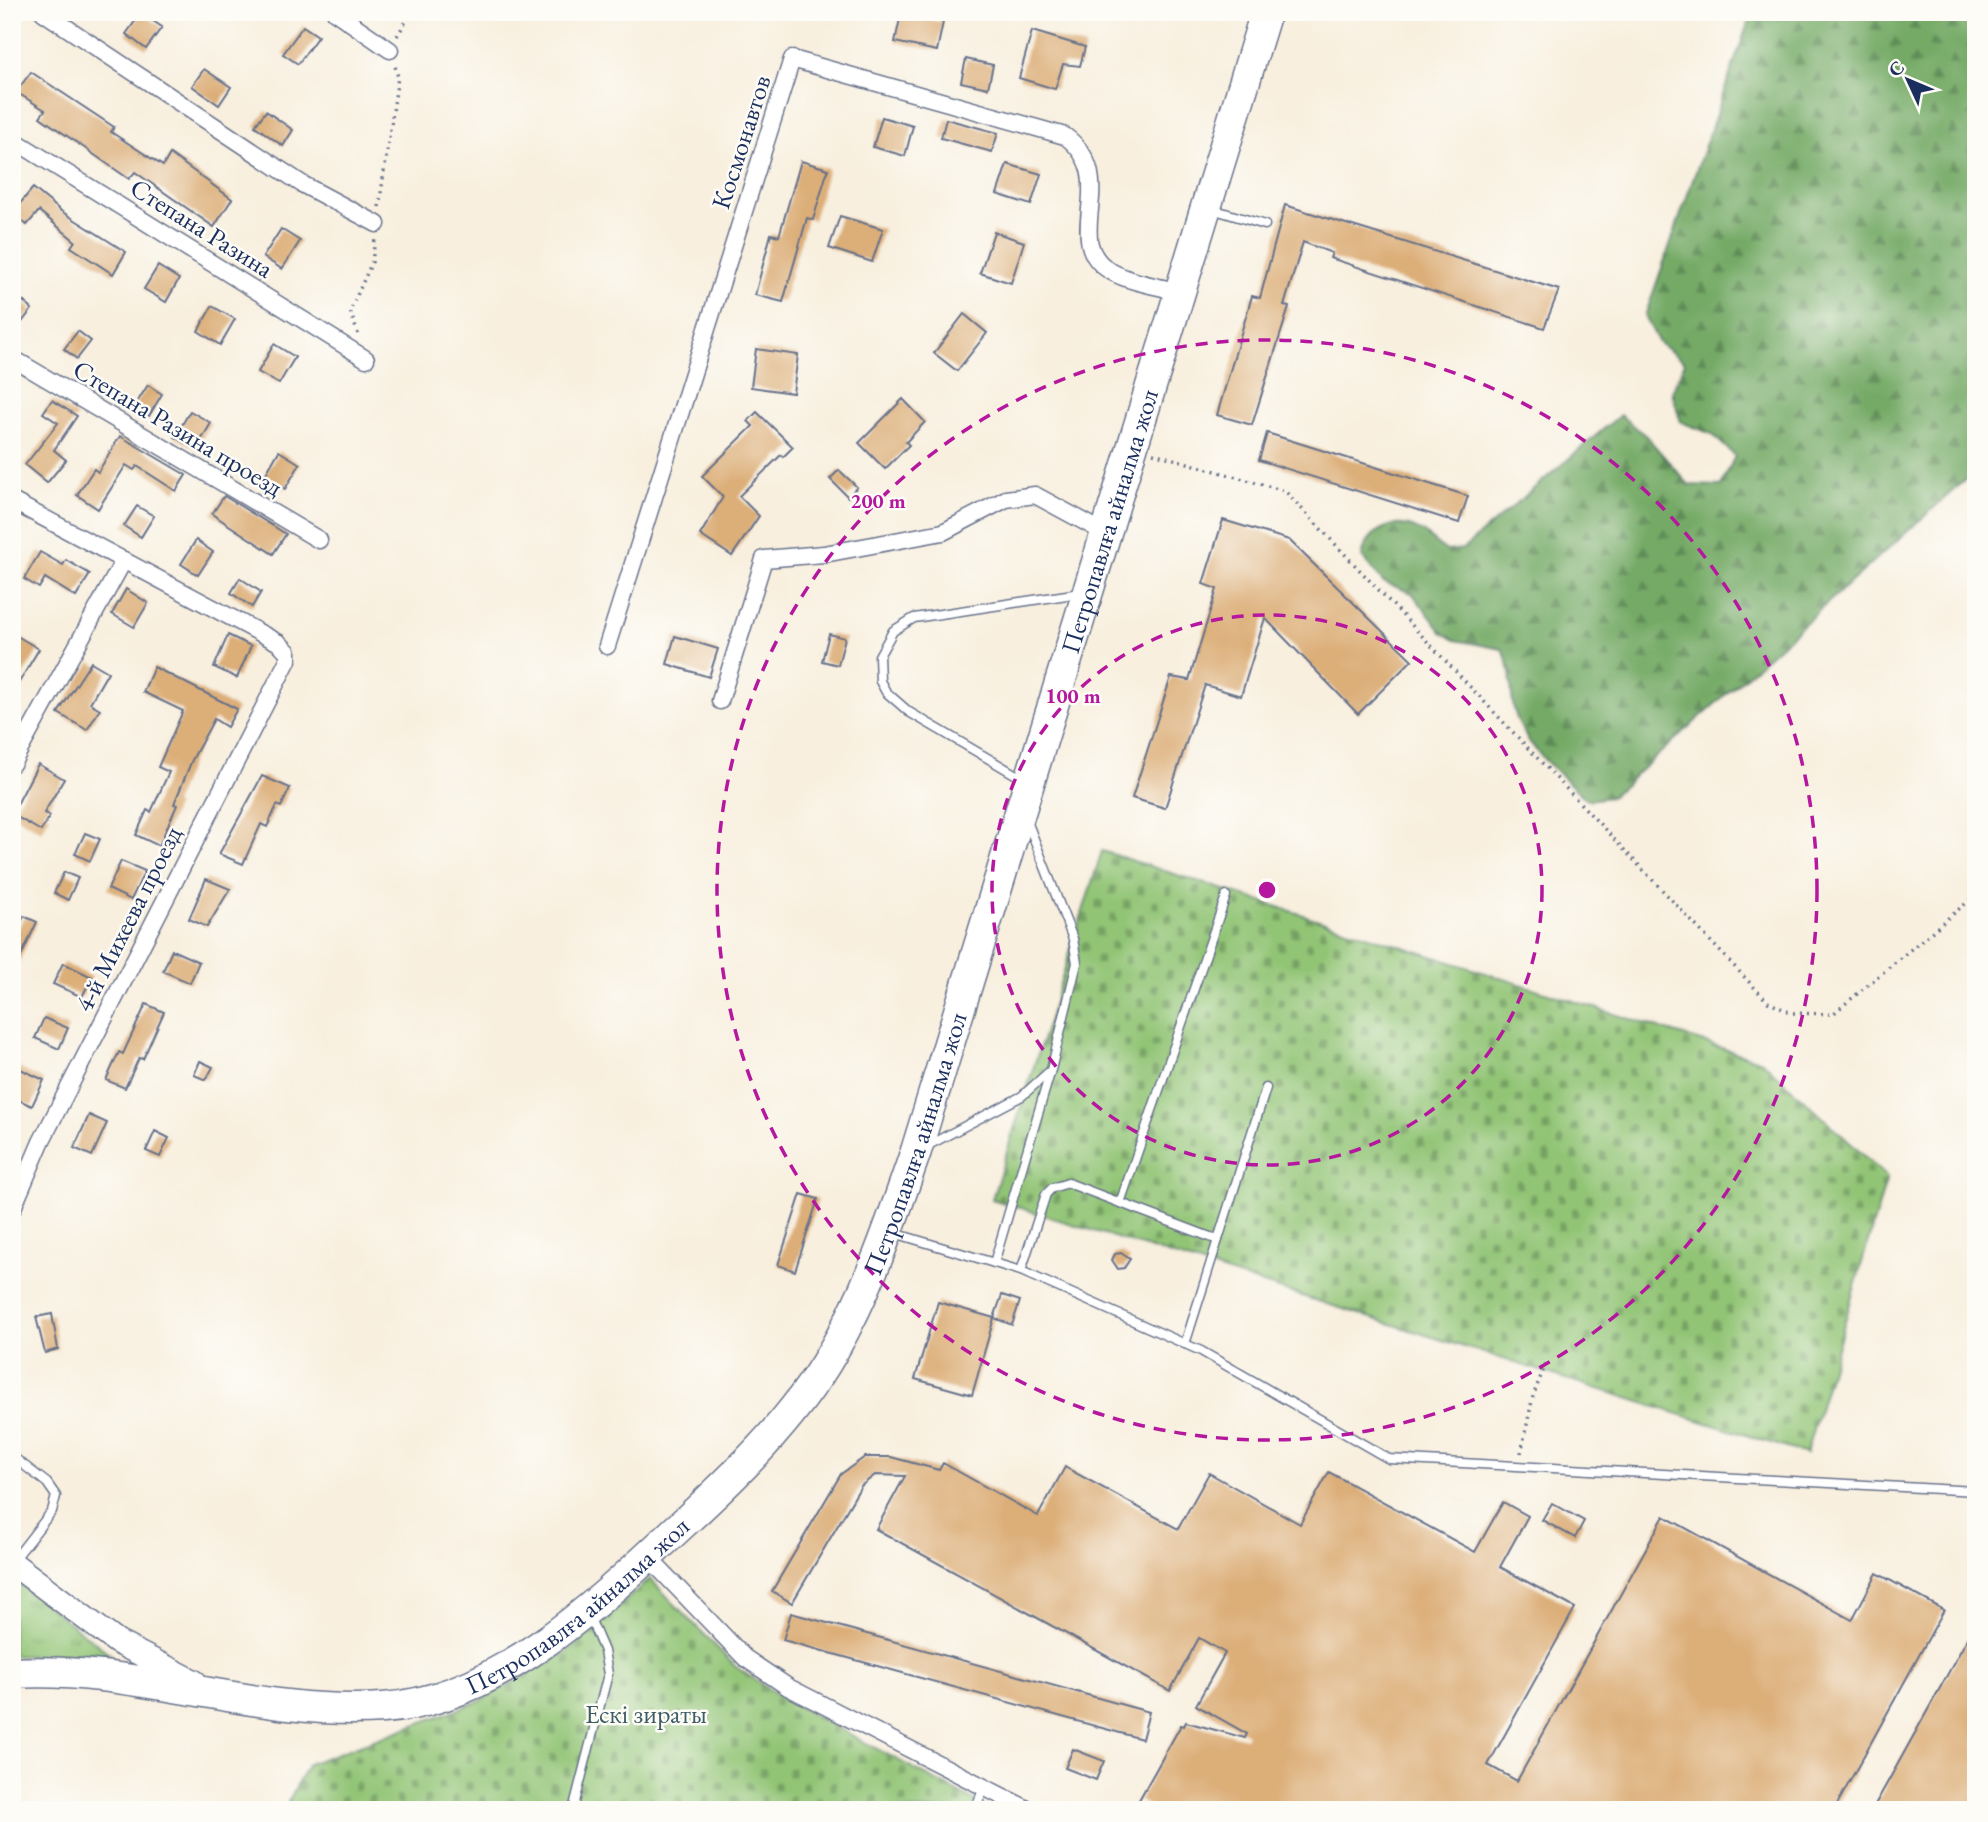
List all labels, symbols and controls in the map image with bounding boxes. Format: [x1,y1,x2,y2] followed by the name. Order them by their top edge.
[1872,46,1942,116] north arrow
[1882,55,1910,82] text: С
[703,71,779,213] street label: Космонавтов
[124,171,280,286] street label: Степана Разина
[67,352,289,504] street label: Степана Разина проезд
[1053,385,1166,658] street label: Петропавлға айналма жол
[850,487,906,514] text: 200 m
[1045,682,1101,709] text: 100 m
[67,820,189,1018] street label: 4-й Михеева проезд
[1255,878,1279,902] centre of rings
[855,1008,975,1280] street label: Петропавлға айналма жол
[460,1509,696,1702] street label: Петропавлға айналма жол
[585,1697,707,1731] park label: Ескі зираты

